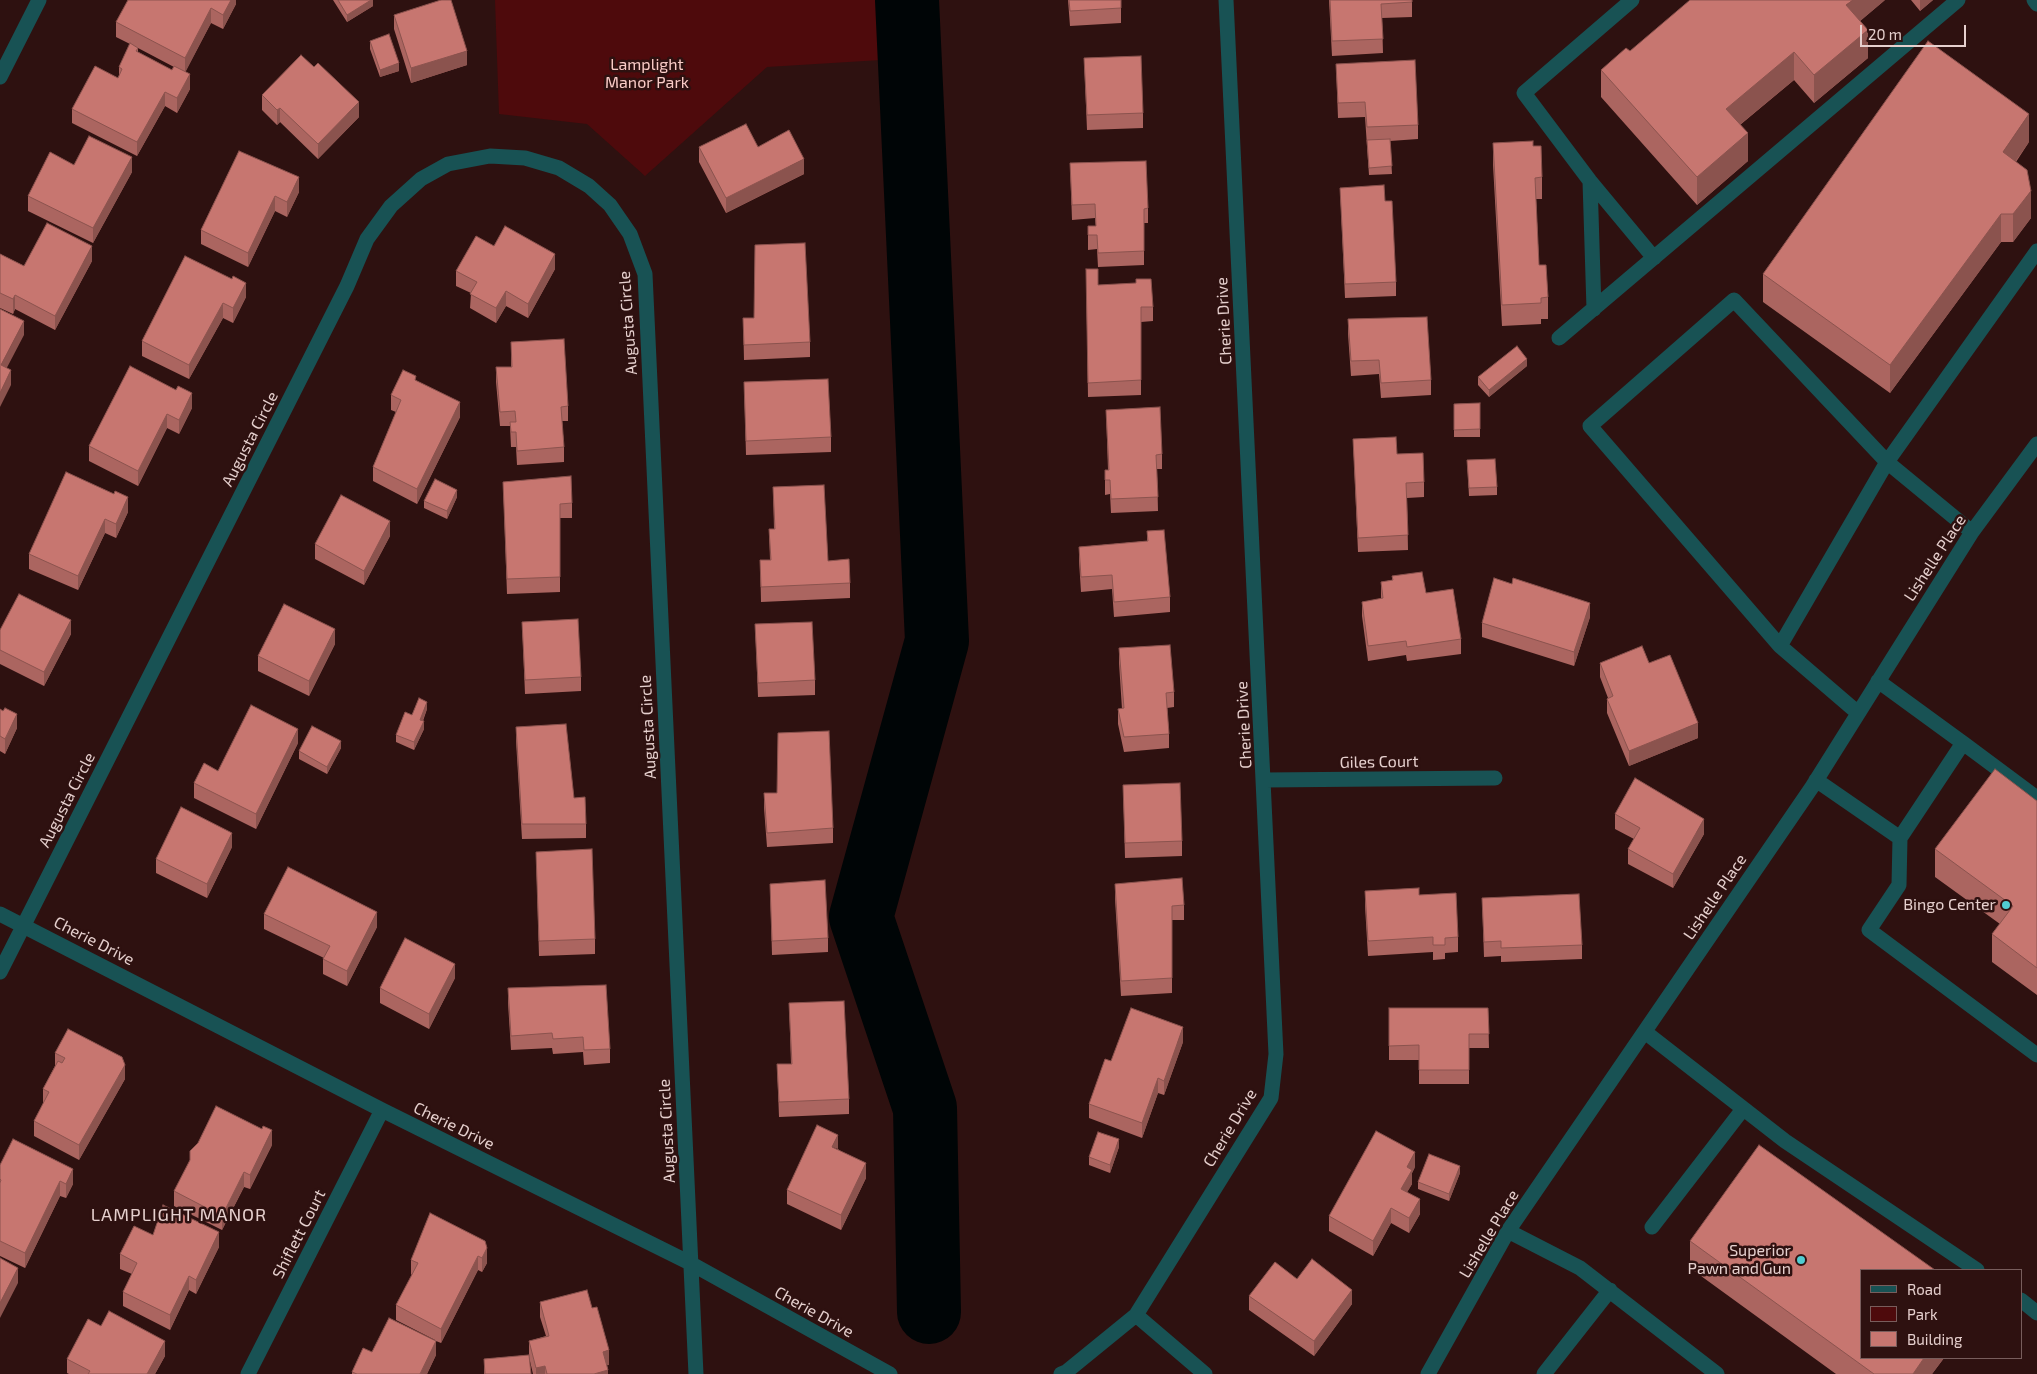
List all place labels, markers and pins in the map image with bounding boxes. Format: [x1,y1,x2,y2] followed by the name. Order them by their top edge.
[1903,895,1996,915] place label: Bingo Center
[2000,899,2012,911] marker: Bingo Center
[1688,1241,1791,1279] place label: Superior Pawn and Gun
[1795,1254,1807,1266] marker: Superior Pawn and Gun

